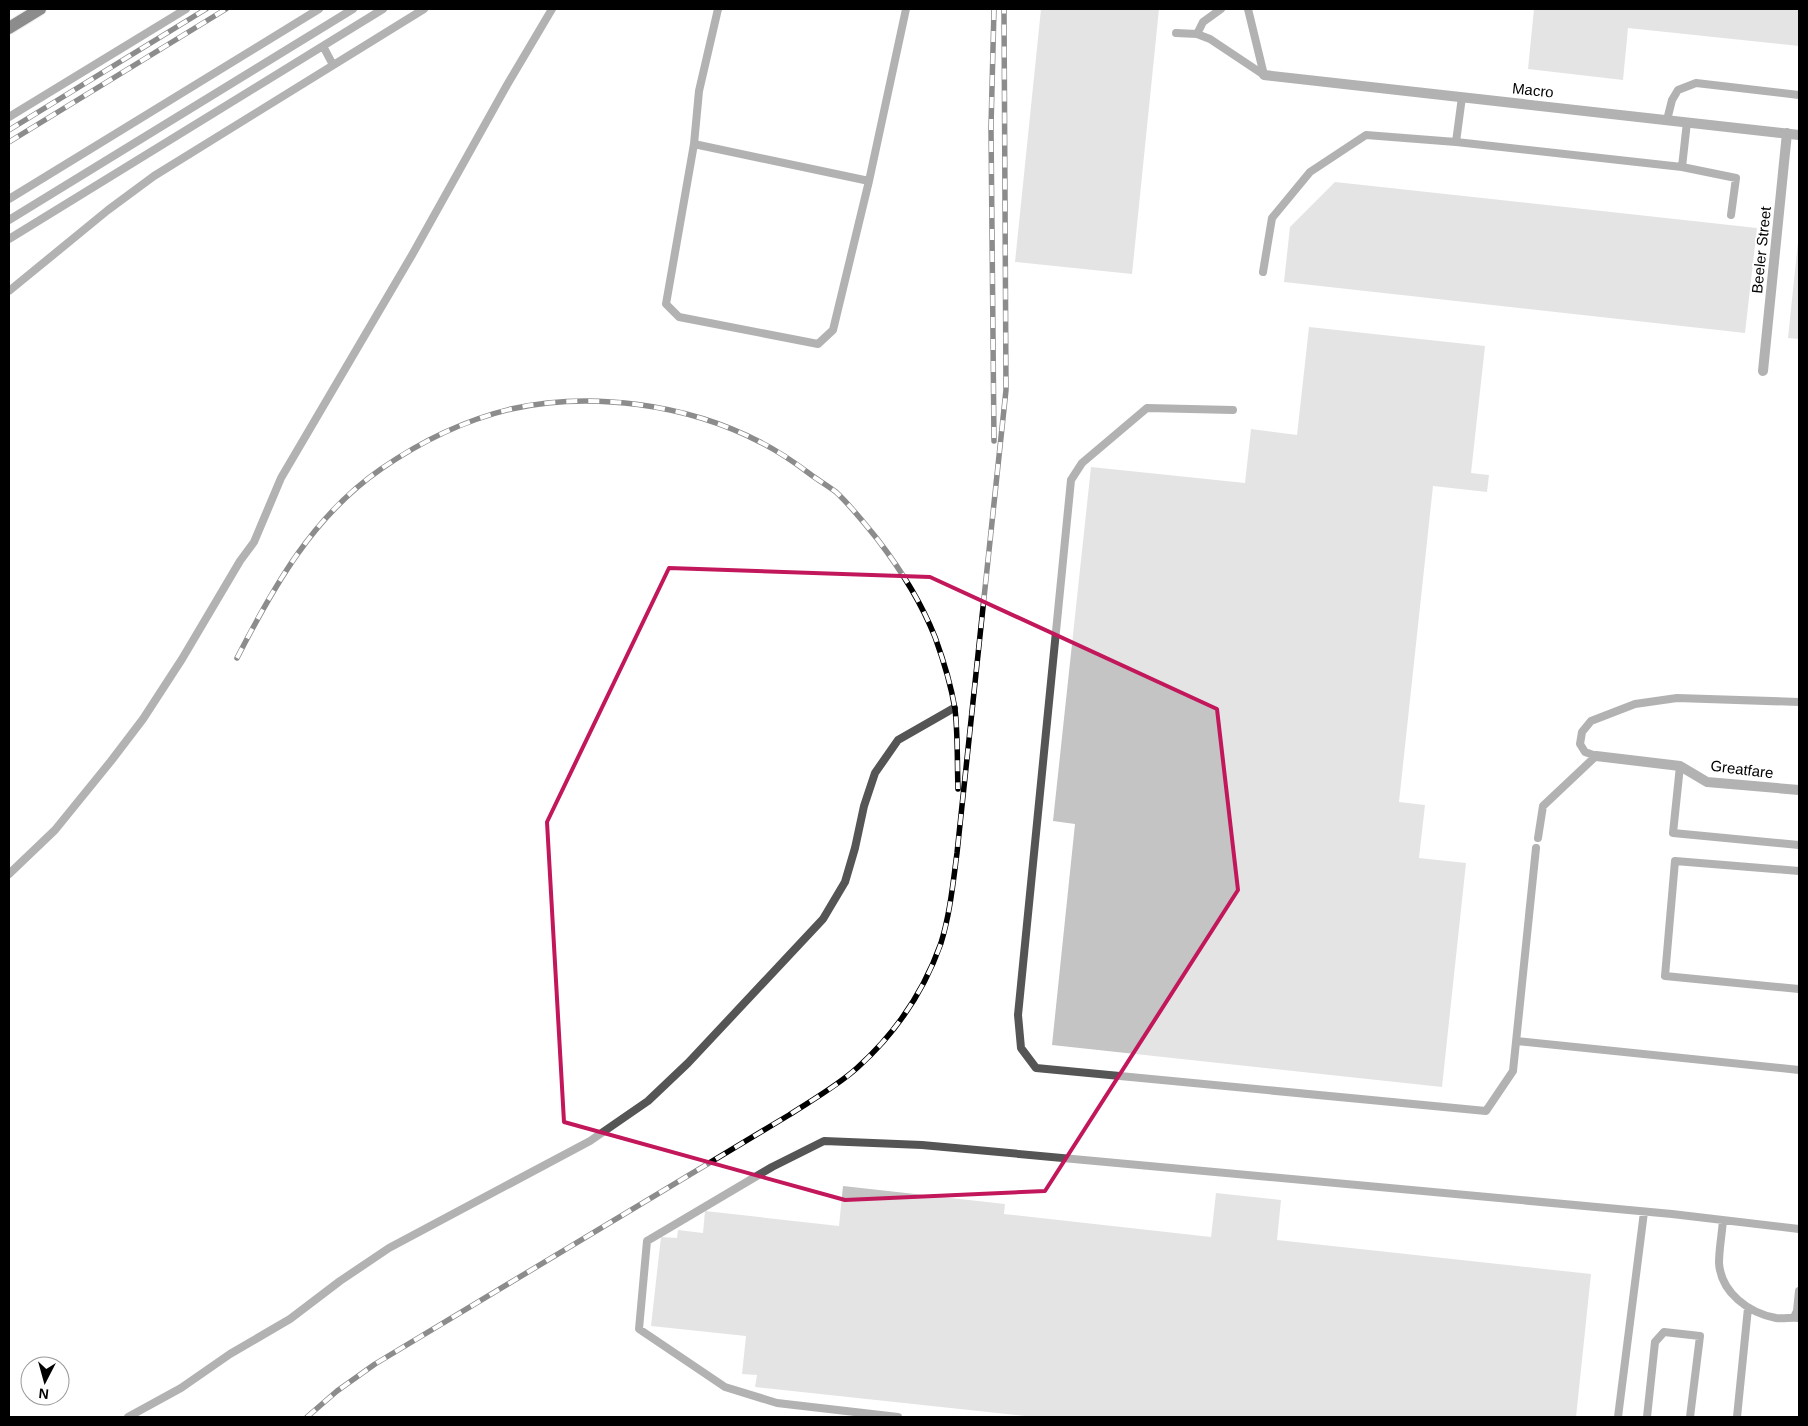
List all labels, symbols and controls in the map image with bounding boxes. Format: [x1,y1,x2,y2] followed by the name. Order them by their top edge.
[1511,79,1555,101] street label: Macro
[1748,205,1774,294] street label: Beeler Street
[1710,757,1774,781] street label: Greatfare
[20,1356,70,1406] north arrow
[38,1385,50,1402] text: N

